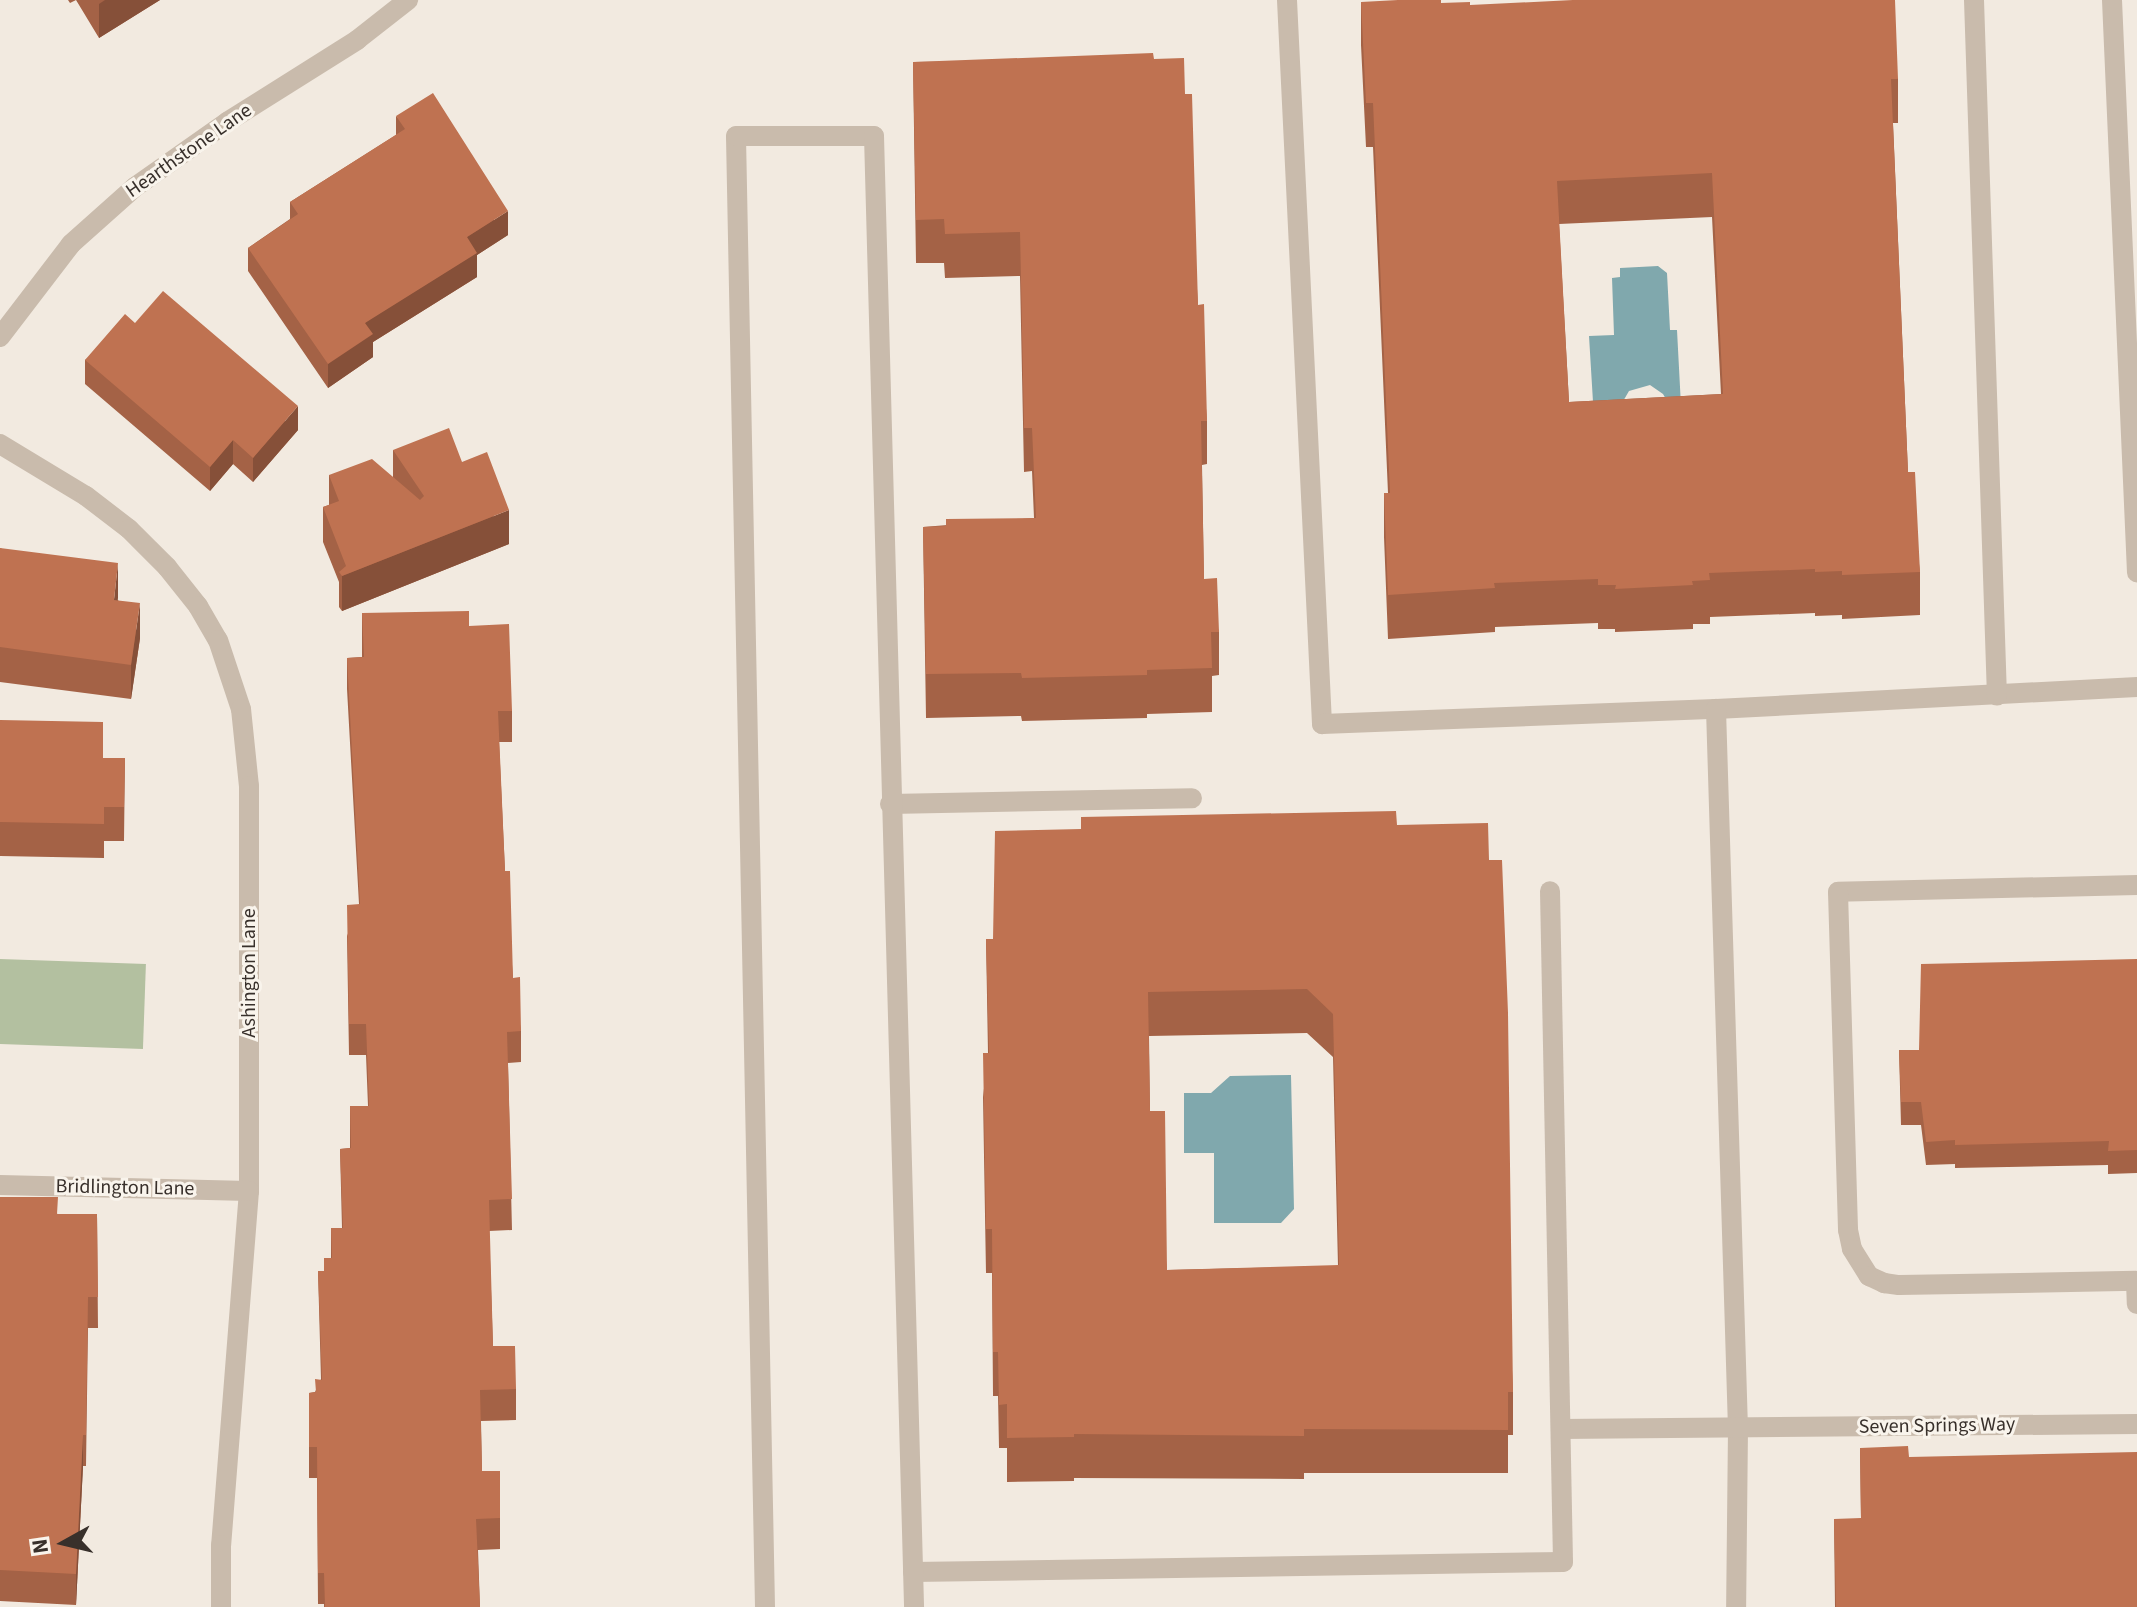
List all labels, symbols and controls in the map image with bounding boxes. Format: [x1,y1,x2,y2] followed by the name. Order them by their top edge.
[121,99,257,203] street label: Hearthstone Lane
[237,908,261,1038] street label: Ashington Lane
[55,1175,195,1201] street label: Bridlington Lane
[1858,1413,2016,1439] street label: Seven Springs Way
[24,1503,104,1583] north arrow
[23,1537,57,1556] text: N

